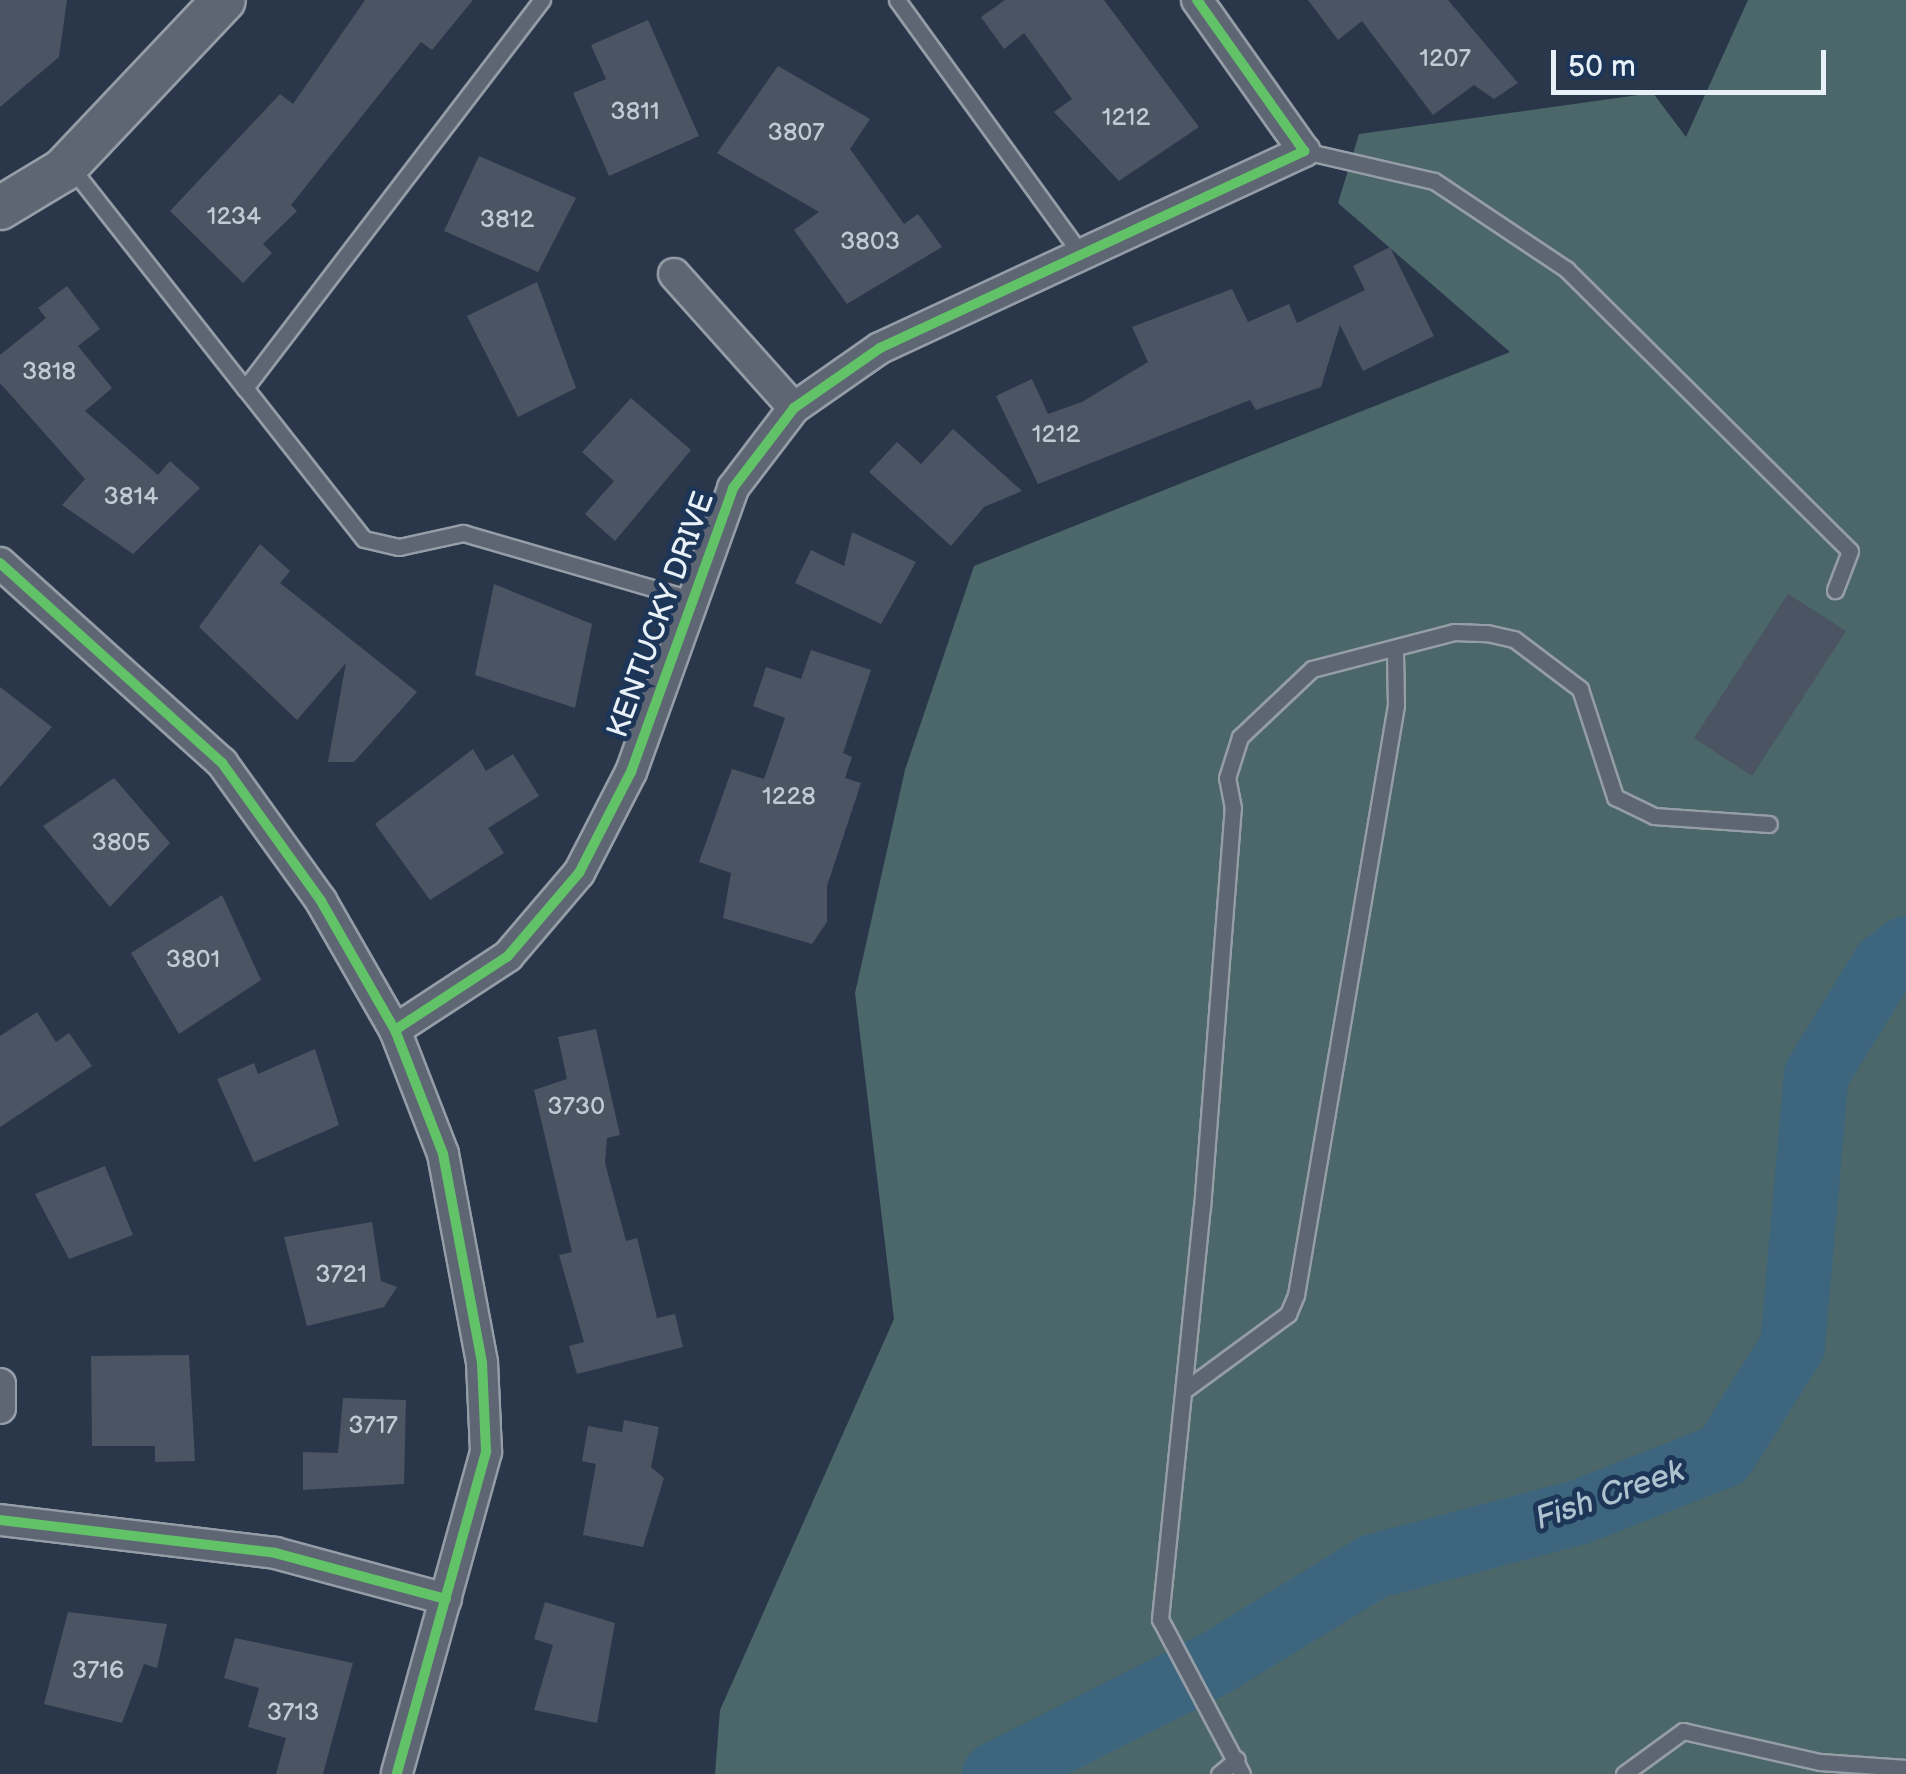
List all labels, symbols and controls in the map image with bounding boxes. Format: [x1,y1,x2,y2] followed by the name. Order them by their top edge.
[1556,30,1831,92] scale bar
[1419,44,1471,74] house number: 1207
[1568,49,1636,85] text: 50 m
[610,97,660,127] house number: 3811
[1102,103,1150,133] house number: 1212
[768,118,824,148] house number: 3807
[207,202,261,232] house number: 1234
[480,205,534,235] house number: 3812
[840,227,900,257] house number: 3803
[22,357,76,387] house number: 3818
[1032,420,1080,450] house number: 1212
[104,482,158,512] house number: 3814
[600,487,722,743] street label: KENTUCKY DRIVE
[762,782,816,812] house number: 1228
[92,828,150,858] house number: 3805
[166,945,220,975] house number: 3801
[547,1092,605,1122] house number: 3730
[315,1260,367,1290] house number: 3721
[348,1411,398,1441] house number: 3717
[1530,1453,1690,1539] water label: Fish Creek
[72,1656,124,1686] house number: 3716
[267,1698,319,1728] house number: 3713

